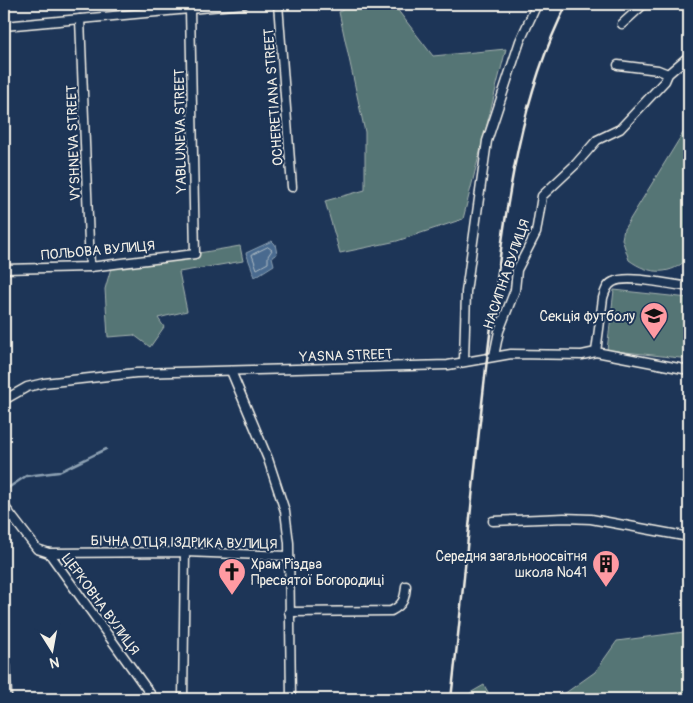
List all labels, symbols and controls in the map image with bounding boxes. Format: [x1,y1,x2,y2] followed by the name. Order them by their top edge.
[260,27,287,166] street label: OCHERETIANA STREET
[171,68,190,194] street label: YABLUNEVA STREET
[63,84,84,201] street label: VYSHNEVA STREET
[480,217,533,332] street label: НАСИПНА ВУЛИЦЯ
[40,237,156,264] street label: ПОЛЬОВА ВУЛИЦЯ
[639,301,669,340] school or university icon: Секція футболу
[540,308,635,325] place label: Секція футболу
[298,345,393,366] street label: YASNA STREET
[90,532,278,553] street label: БІЧНА ОТЦЯ ІЗДРИКА ВУЛИЦЯ
[436,548,587,581] place label: Середня загальноосвітня школа №41
[591,549,621,588] building icon: Середня загальноосвітня школа №41
[58,550,143,658] street label: ЦЕРКОВНА ВУЛИЦЯ
[251,556,385,589] place label: Храм Різдва Пресвятої Богородиці
[217,557,247,596] church icon: Храм Різдва Пресвятої Богородиці
[28,626,78,676] north arrow
[48,653,61,672] text: N

